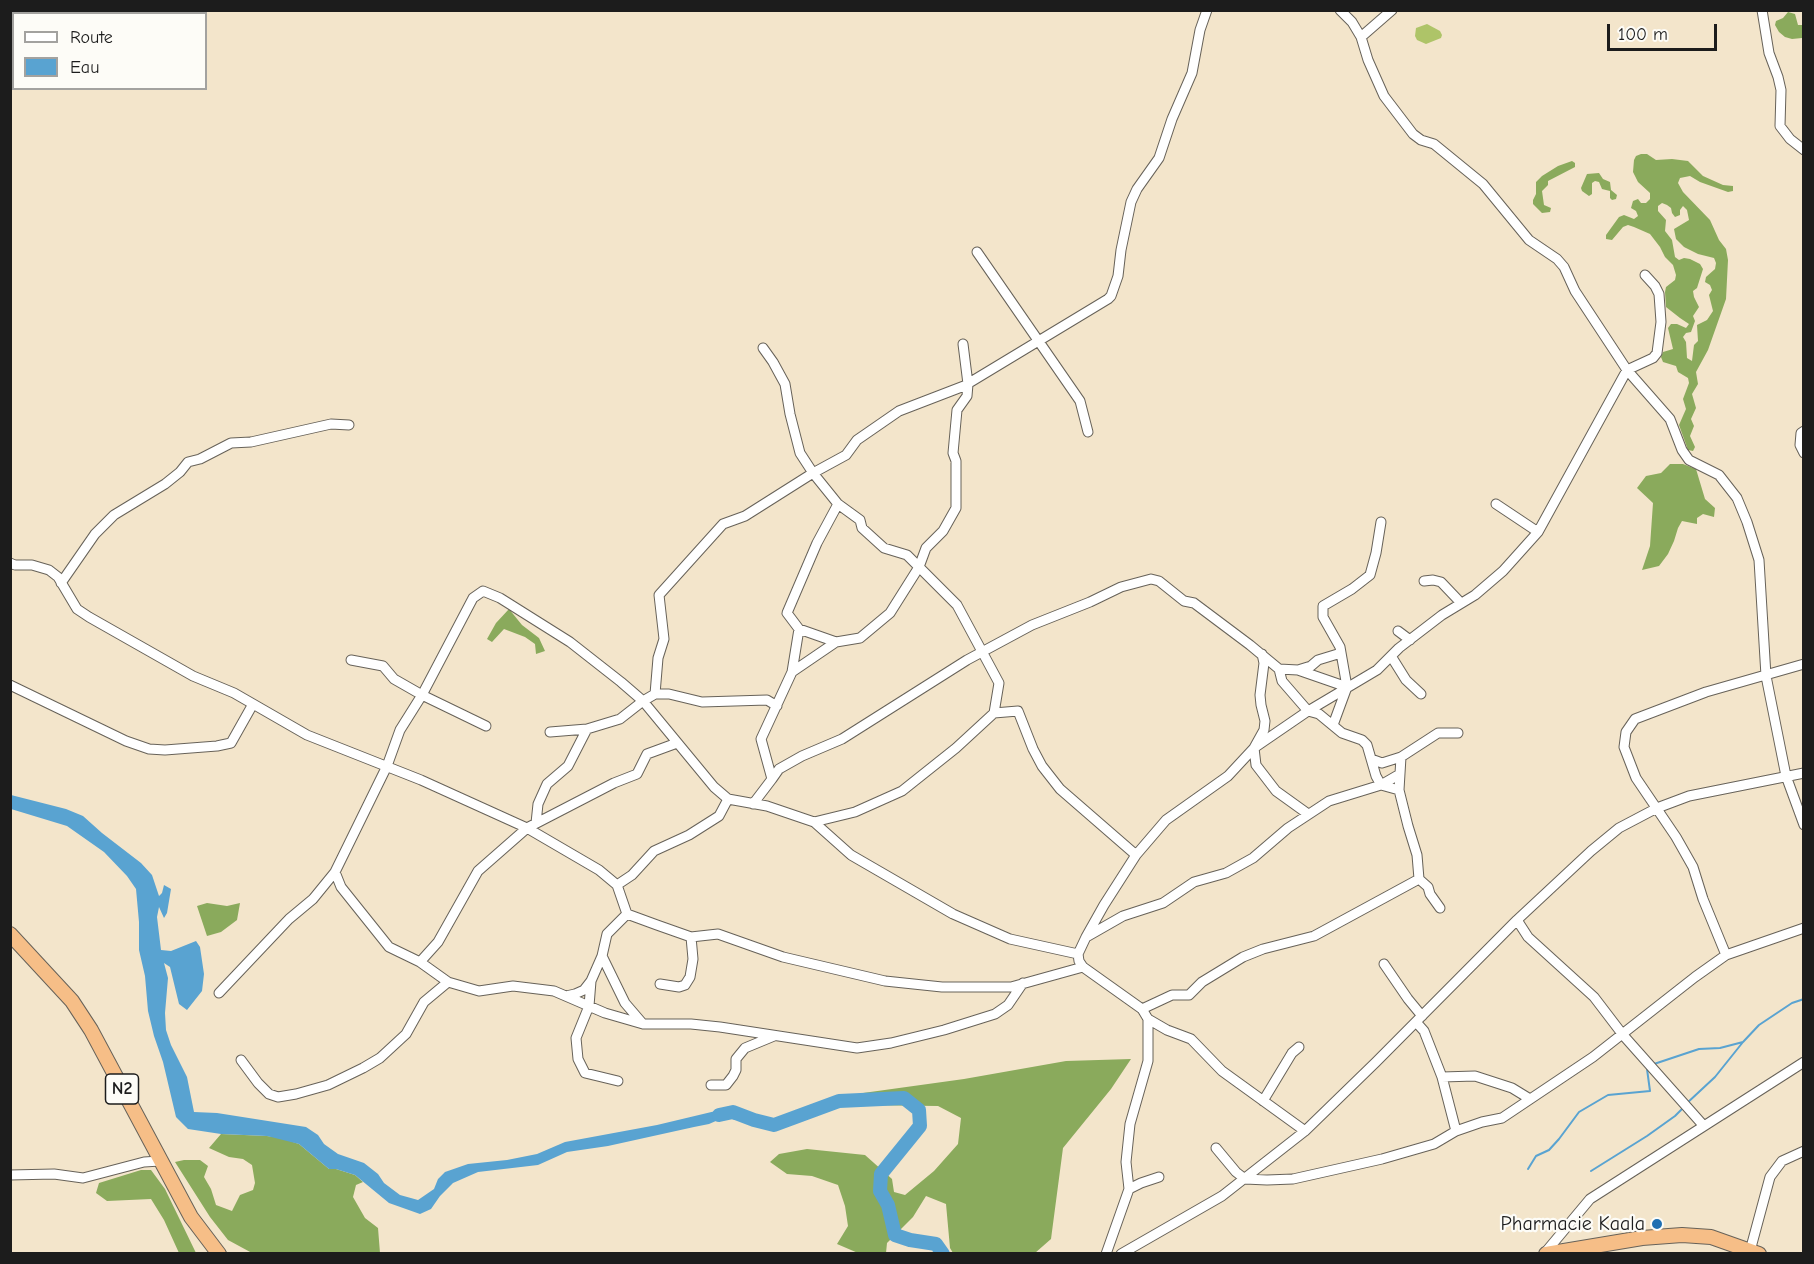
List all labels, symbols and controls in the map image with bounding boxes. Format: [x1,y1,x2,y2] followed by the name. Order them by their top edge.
[12,12,207,90] legend
[1610,12,1720,50] scale bar
[1618,24,1668,45] text: 100 m
[70,27,113,48] text: Route
[70,57,99,78] text: Eau
[106,1074,138,1104] road number: N2
[1501,1212,1645,1236] place label: Pharmacie Kaala
[1650,1217,1664,1231] marker: Pharmacie Kaala

